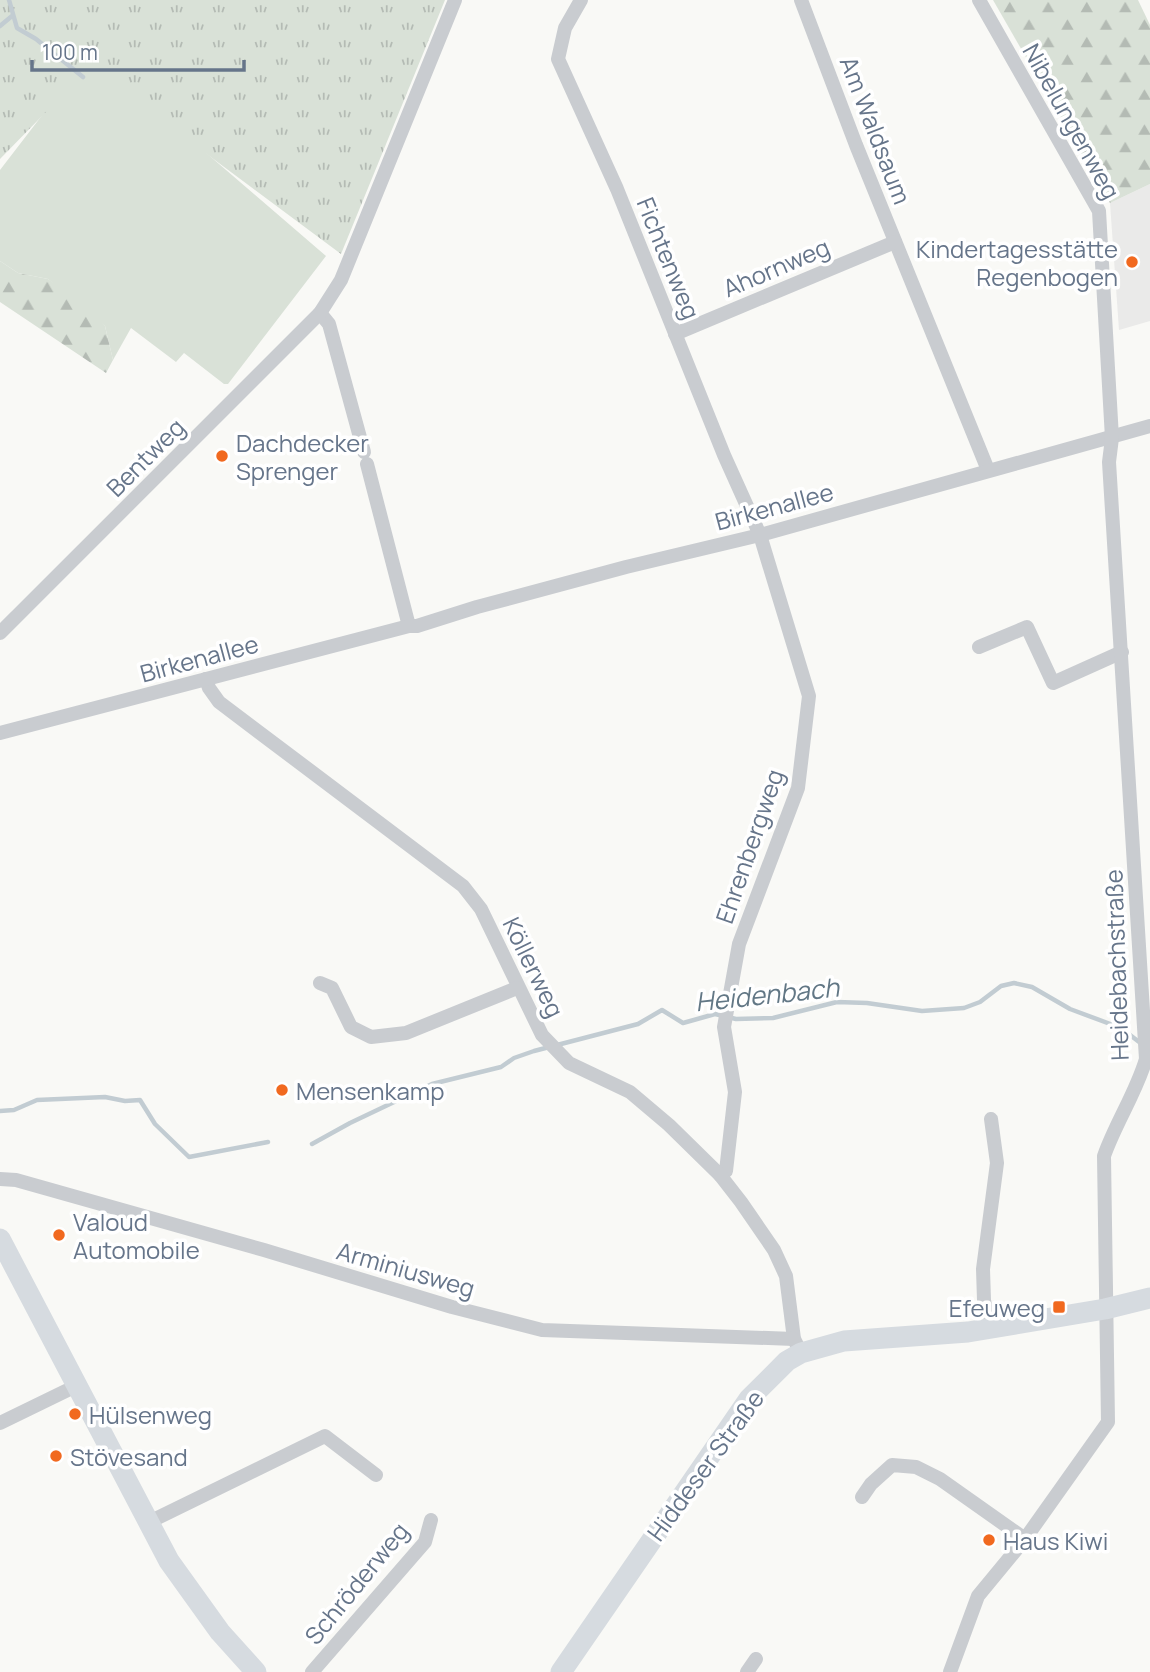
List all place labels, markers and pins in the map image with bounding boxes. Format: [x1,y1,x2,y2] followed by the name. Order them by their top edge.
[916,232,1118,293] place label: Kindertagesstätte Regenbogen
[1124,254,1140,270] marker: Kindertagesstätte Regenbogen
[236,426,369,487] place label: Dachdecker Sprenger
[214,448,230,464] marker: Dachdecker Sprenger
[296,1074,444,1107] place label: Mensenkamp
[274,1082,290,1098] marker: Mensenkamp
[73,1205,200,1266] place label: Valoud Automobile
[51,1227,67,1243] marker: Valoud Automobile
[949,1291,1045,1324] place label: Efeuweg
[1051,1299,1067,1315] marker: Efeuweg
[89,1398,212,1431] place label: Hülsenweg
[67,1406,83,1422] marker: Hülsenweg
[70,1440,188,1473] place label: Stövesand
[48,1448,64,1464] marker: Stövesand
[1003,1524,1108,1557] place label: Haus Kiwi
[981,1532,997,1548] marker: Haus Kiwi

